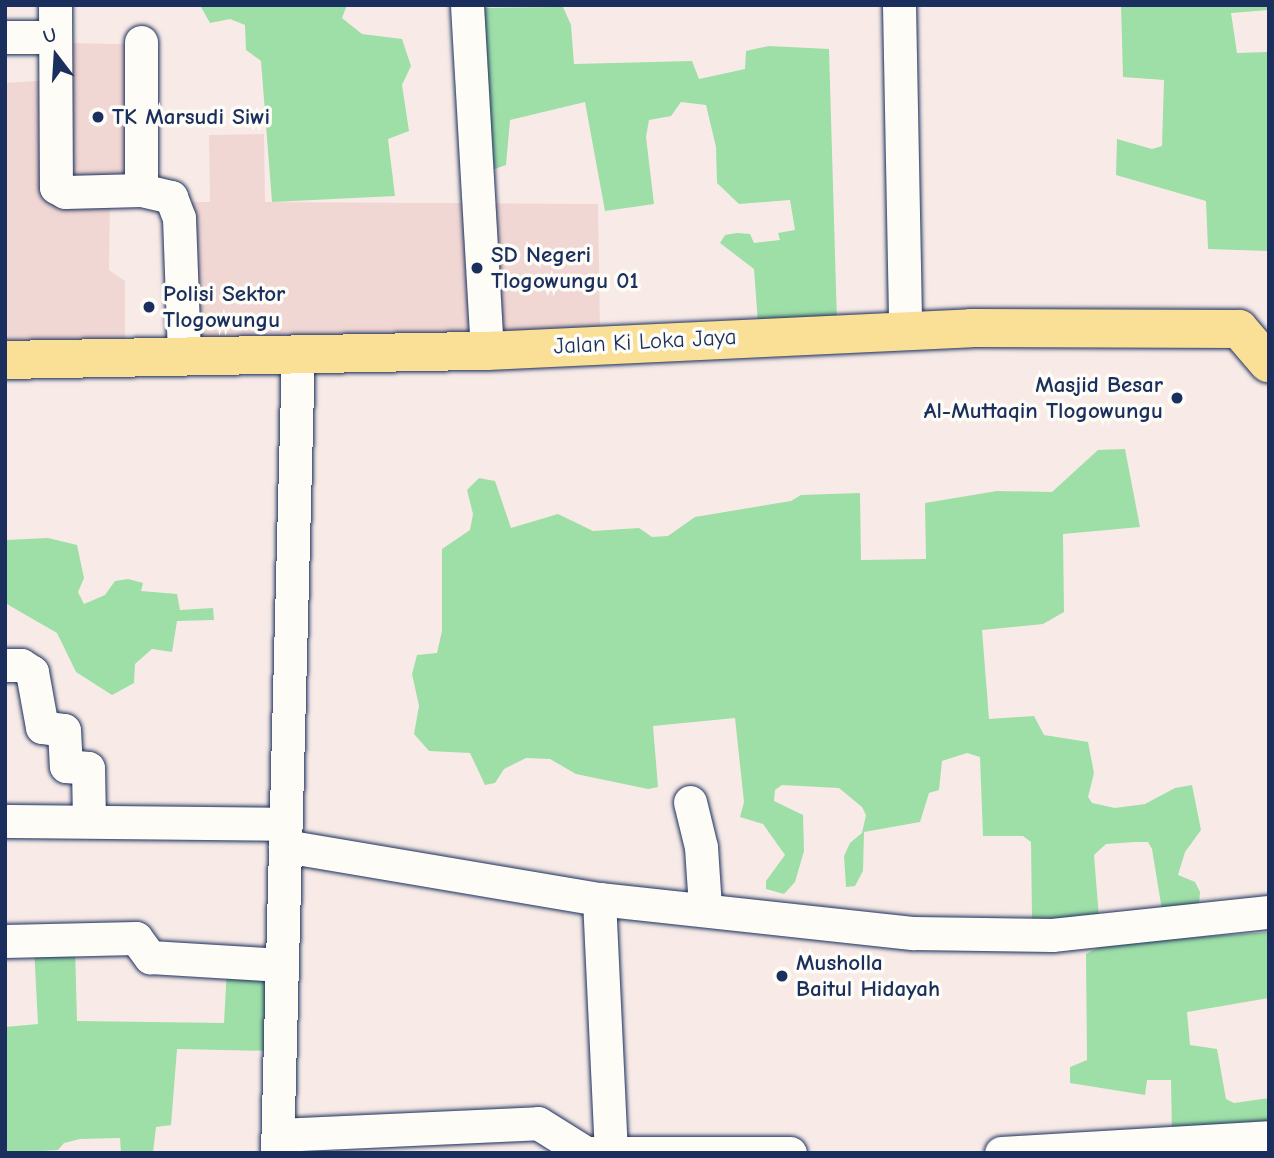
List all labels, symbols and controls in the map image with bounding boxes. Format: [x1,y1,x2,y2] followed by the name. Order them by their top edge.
[21,21,91,91] north arrow
[41,24,59,48] text: U
[112,103,270,131] place label: TK Marsudi Siwi
[90,109,106,125] marker: TK Marsudi Siwi
[491,241,638,295] place label: SD Negeri Tlogowungu 01
[469,260,485,276] marker: SD Negeri Tlogowungu 01
[163,280,285,334] place label: Polisi Sektor Tlogowungu
[141,299,157,315] marker: Polisi Sektor Tlogowungu
[553,323,737,361] street label: Jalan Ki Loka Jaya
[924,371,1163,425] place label: Masjid Besar Al-Muttaqin Tlogowungu
[1169,390,1185,406] marker: Masjid Besar Al-Muttaqin Tlogowungu
[796,949,940,1003] place label: Musholla Baitul Hidayah
[774,968,790,984] marker: Musholla Baitul Hidayah

